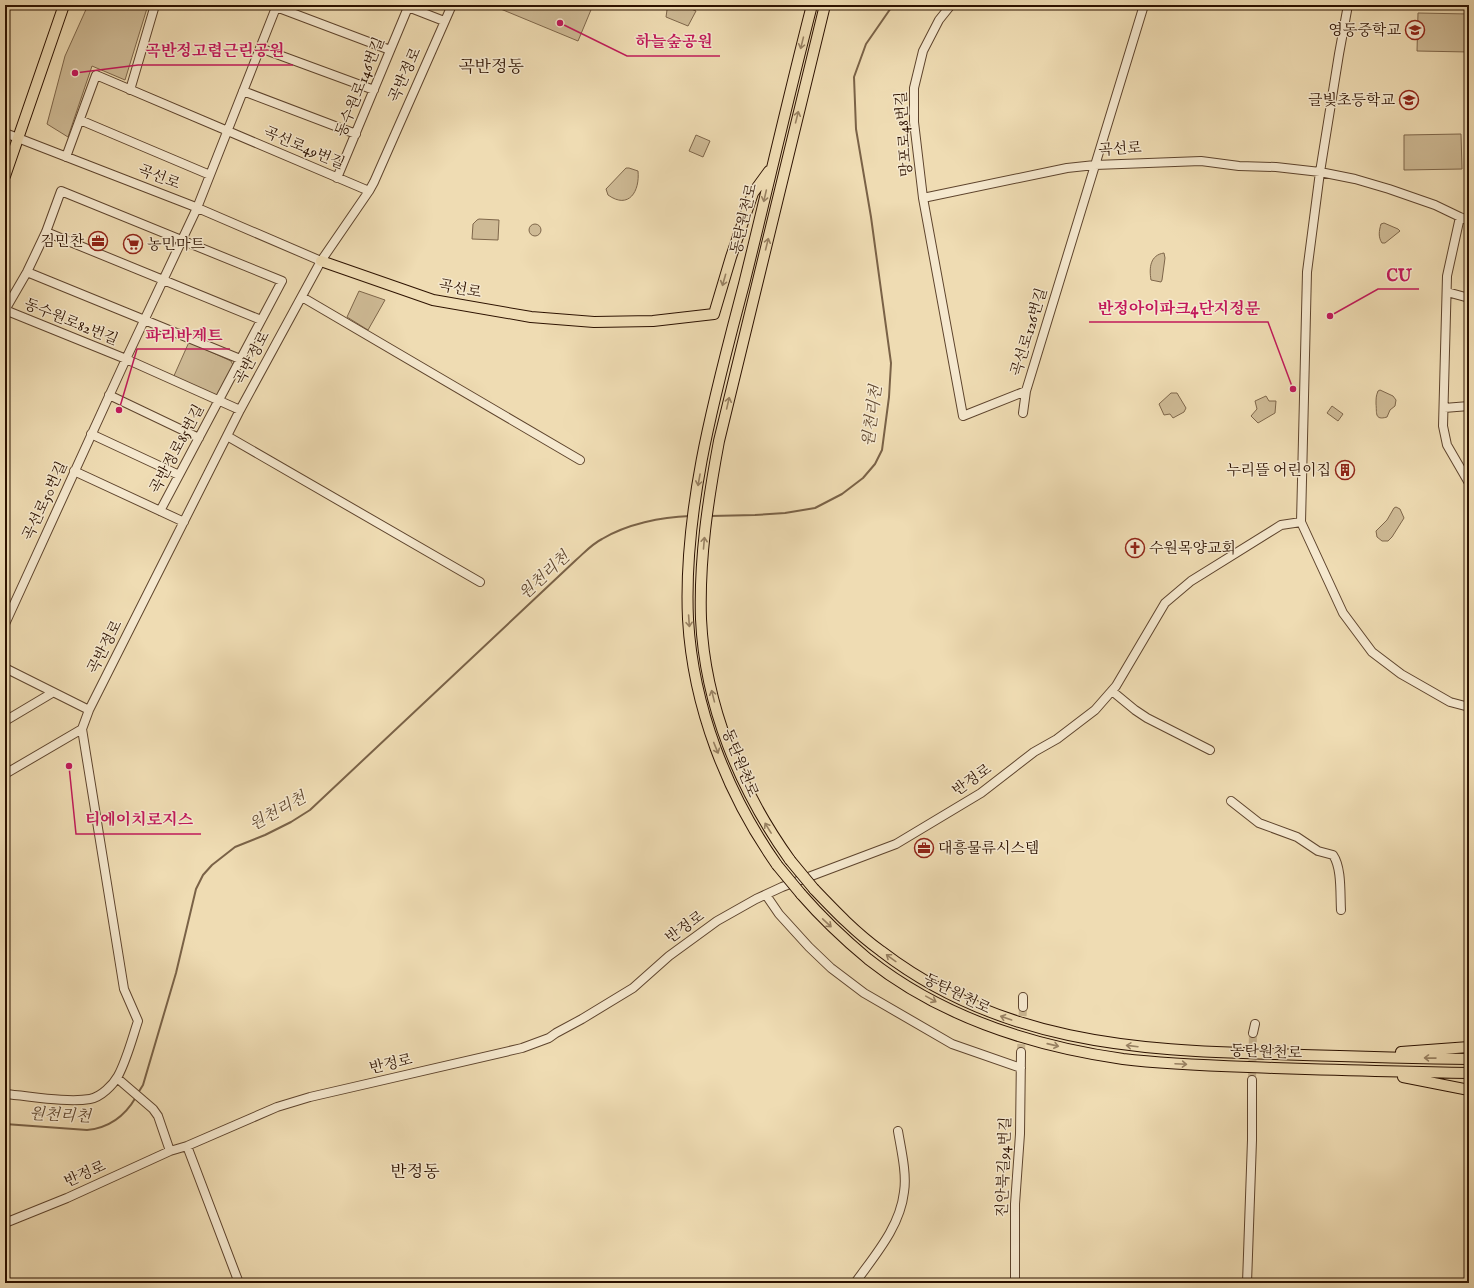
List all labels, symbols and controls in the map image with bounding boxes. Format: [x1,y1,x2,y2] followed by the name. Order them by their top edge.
[1404,19,1426,41] school or university icon: 영동중학교
[1329,21,1402,40] place label: 영동중학교
[627,28,720,56] callout: 하늘숲공원
[635,32,713,53] text: 하늘숲공원
[331,34,389,140] street label: 동수원로146번길
[798,36,806,49] one-way arrow
[138,37,293,65] callout: 곡반정고렴근린공원
[145,41,285,62] text: 곡반정고렴근린공원
[385,44,426,105] street label: 곡반정로
[458,57,524,78] district label: 곡반정동
[1398,89,1420,111] school or university icon: 글빛초등학교
[892,91,916,177] street label: 망포로48번길
[1308,91,1395,110] place label: 글빛초등학교
[794,111,802,124] one-way arrow
[261,122,347,174] street label: 곡선로49번길
[1098,138,1143,160] street label: 곡선로
[135,160,183,194] street label: 곡선로
[727,181,762,256] street label: 동탄원천로
[760,189,768,202] one-way arrow
[87,230,109,252] office icon: 김민찬
[41,232,84,251] place label: 김민찬
[122,233,144,255] supermarket icon: 농민마트
[147,235,205,254] place label: 농민마트
[763,237,771,250] one-way arrow
[1378,261,1419,289] callout: CU
[1387,267,1412,287] text: CU
[720,273,727,286] one-way arrow
[437,276,484,303] street label: 곡선로
[1007,286,1051,378] street label: 곡선로126번길
[21,294,121,350] street label: 동수원로82번길
[1089,294,1268,322] callout: 반정아이파크4단지정문
[1098,299,1261,320] text: 반정아이파크4단지정문
[137,321,230,349] callout: 파리바게트
[145,326,223,347] text: 파리바게트
[230,328,274,388] street label: 곡반정로
[859,382,887,448] water label: 원천리천
[724,397,732,410] one-way arrow
[146,401,208,497] street label: 곡반정로85번길
[18,458,72,544] street label: 곡선로50번길
[1334,459,1356,481] building icon: 누리뜰 어린이집
[1226,461,1331,480] place label: 누리뜰 어린이집
[695,473,703,486] one-way arrow
[700,537,708,550] one-way arrow
[1124,537,1146,559] church icon: 수원목양교회
[1149,539,1236,558] place label: 수원목양교회
[516,547,576,604] water label: 원천리천
[685,614,692,627] one-way arrow
[83,616,127,677] street label: 곡반정로
[709,690,716,703] one-way arrow
[718,726,763,801] street label: 동탄원천로
[713,741,721,753] one-way arrow
[949,759,996,800] street label: 반정로
[246,788,311,836] water label: 원천리천
[76,806,201,834] callout: 티에이치로지스
[85,810,194,831] text: 티에이치로지스
[764,823,772,834] one-way arrow
[913,837,935,859] office icon: 대흥물류시스템
[938,839,1039,858] place label: 대흥물류시스템
[662,906,709,947] street label: 반정로
[822,918,832,927] one-way arrow
[885,954,896,963] one-way arrow
[920,970,994,1019] street label: 동탄원천로
[925,996,937,1004] one-way arrow
[999,1014,1012,1021] one-way arrow
[1229,1041,1303,1063] street label: 동탄원천로
[1046,1042,1059,1050] one-way arrow
[1126,1042,1139,1050] one-way arrow
[368,1050,415,1078] street label: 반정로
[1424,1054,1437,1062] one-way arrow
[1174,1060,1187,1068] one-way arrow
[29,1104,93,1128] water label: 원천리천
[993,1116,1015,1218] street label: 진안북길94번길
[61,1156,109,1192] street label: 반정로
[390,1162,440,1183] district label: 반정동

